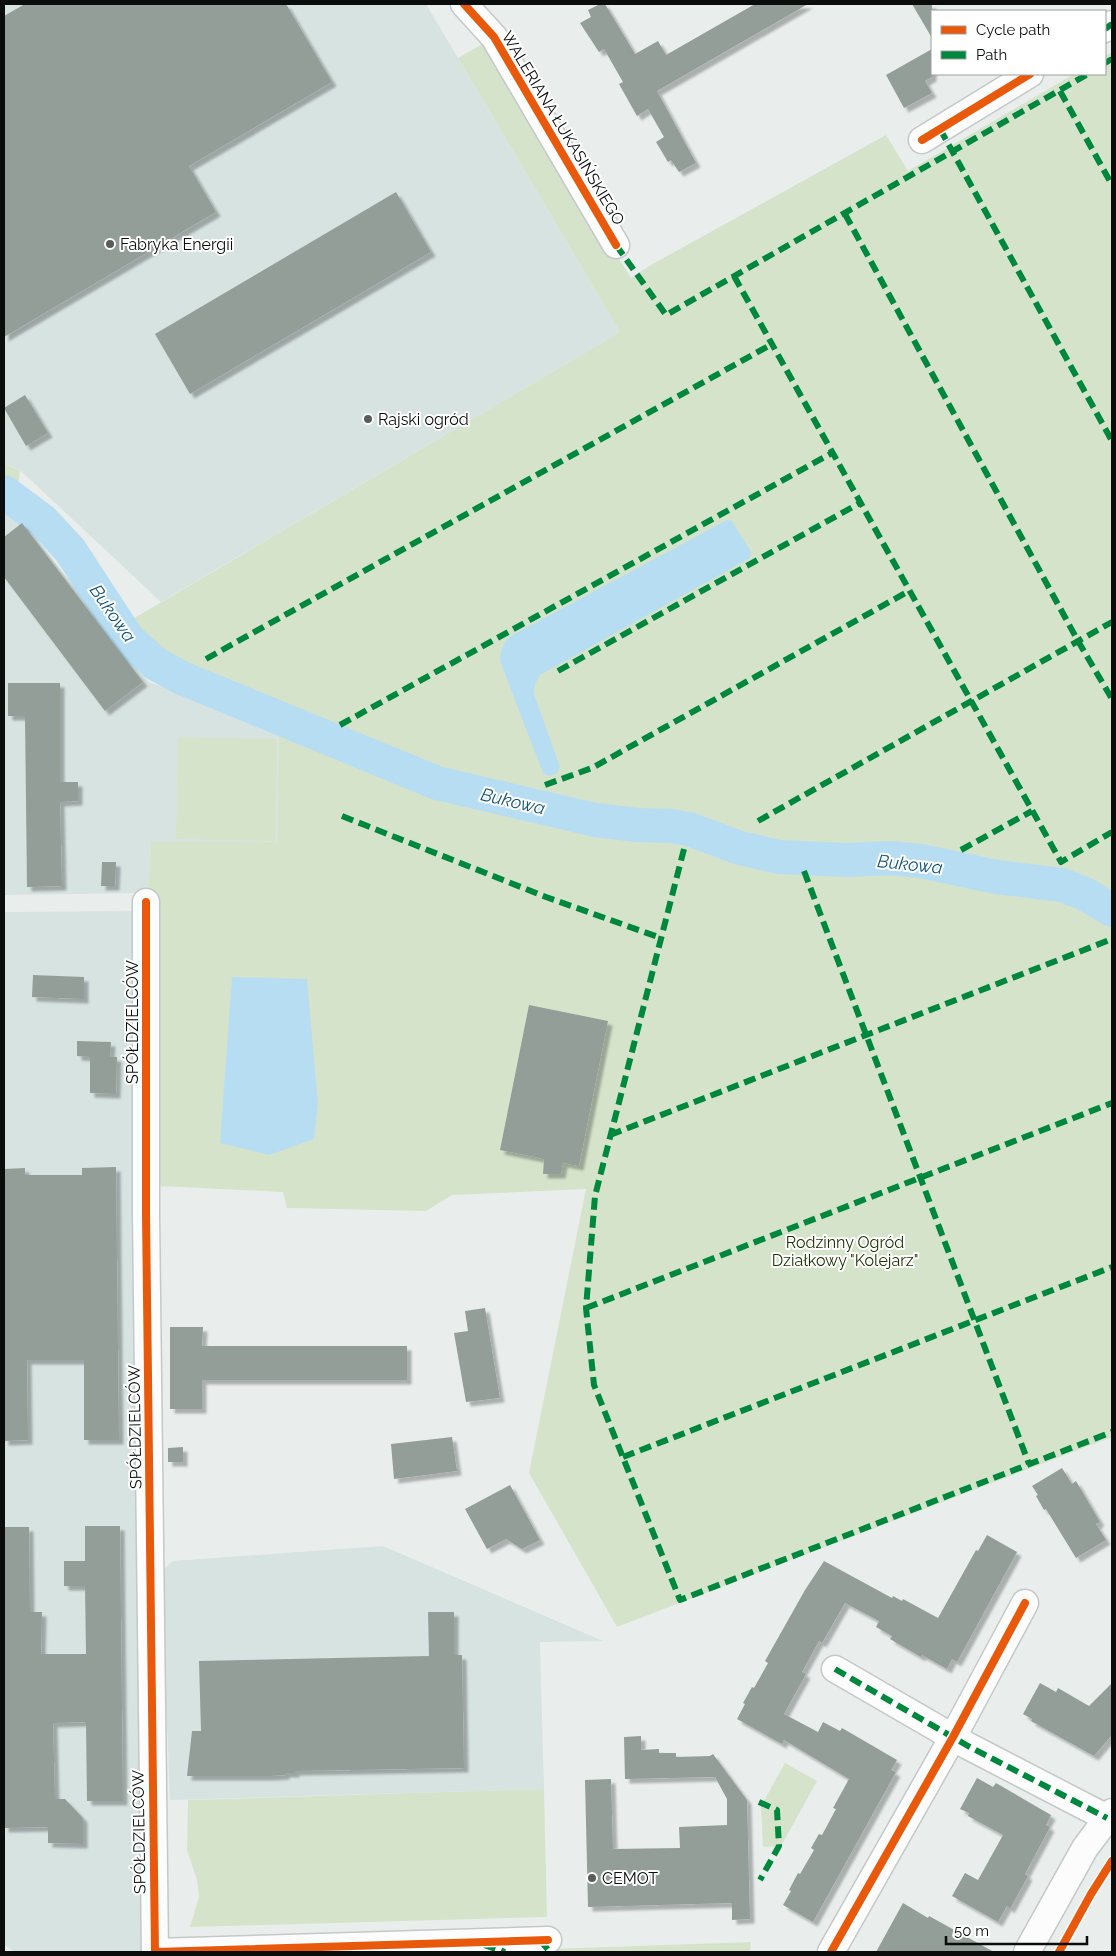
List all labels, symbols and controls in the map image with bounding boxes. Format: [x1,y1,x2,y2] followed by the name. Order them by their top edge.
[931,10,1106,75] legend
[976,21,1050,39] text: Cycle path
[498,27,629,228] street label: WALERIANA ŁUKASIŃSKIEGO
[976,46,1007,64] text: Path
[120,235,233,254] place label: Fabryka Energii
[104,238,116,250] marker: Fabryka Energii
[378,410,469,429] place label: Rajski ogród
[362,413,374,425] marker: Rajski ogród
[86,580,141,646] water label: Bukowa
[479,783,547,819] water label: Bukowa
[876,850,944,878] water label: Bukowa
[122,960,142,1084] street label: SPÓŁDZIELCÓW
[772,1233,918,1270] park label: Rodzinny Ogród Działkowy "Kolejarz"
[123,1365,146,1489] street label: SPÓŁDZIELCÓW
[127,1770,150,1894] street label: SPÓŁDZIELCÓW
[602,1869,658,1888] place label: CEMOT
[586,1872,598,1884] marker: CEMOT
[946,1914,1087,1946] scale bar
[954,1922,989,1940] text: 50 m

